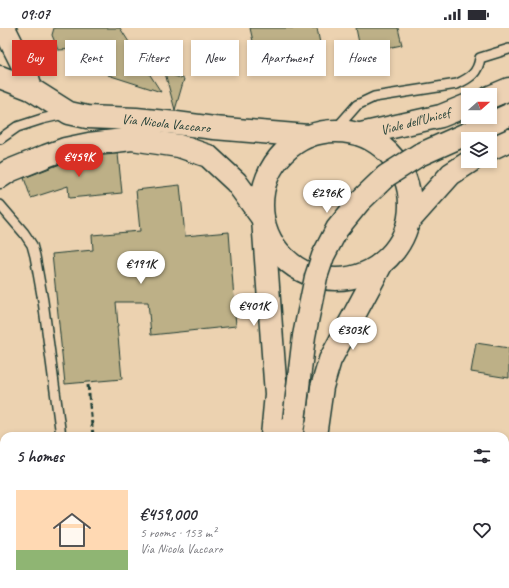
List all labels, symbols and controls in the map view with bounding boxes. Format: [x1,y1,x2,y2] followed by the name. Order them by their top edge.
[20,5,50,24] text: 09:07
[12,40,57,76] chip: Buy
[65,40,116,76] chip: Rent
[124,40,183,76] chip: Filters
[191,40,239,76] chip: New
[247,40,326,76] chip: Apartment
[334,40,390,76] chip: House
[461,88,497,124] north arrow
[461,88,497,168] map controls
[379,103,455,139] street label: Viale dell'Unicef
[121,110,213,137] street label: Via Nicola Vaccaro
[461,132,497,168] button: layers
[51,144,107,178] pin: €459K
[64,149,94,165] text: €459K
[299,180,355,214] pin: €296K
[312,185,342,201] text: €296K
[113,251,169,285] pin: €191K
[126,256,156,272] text: €191K
[226,293,282,327] pin: €401K
[239,298,269,314] text: €401K
[325,317,381,351] pin: €303K
[338,322,368,338] text: €303K
[471,445,493,467] icon: filters
[16,446,64,467] text: 5 homes
[140,504,196,525] text: €459,000
[48,506,96,554] icon: home
[471,519,493,541] icon: heart
[140,525,216,541] text: 5 rooms · 153 m²
[140,541,222,557] text: Via Nicola Vaccaro

